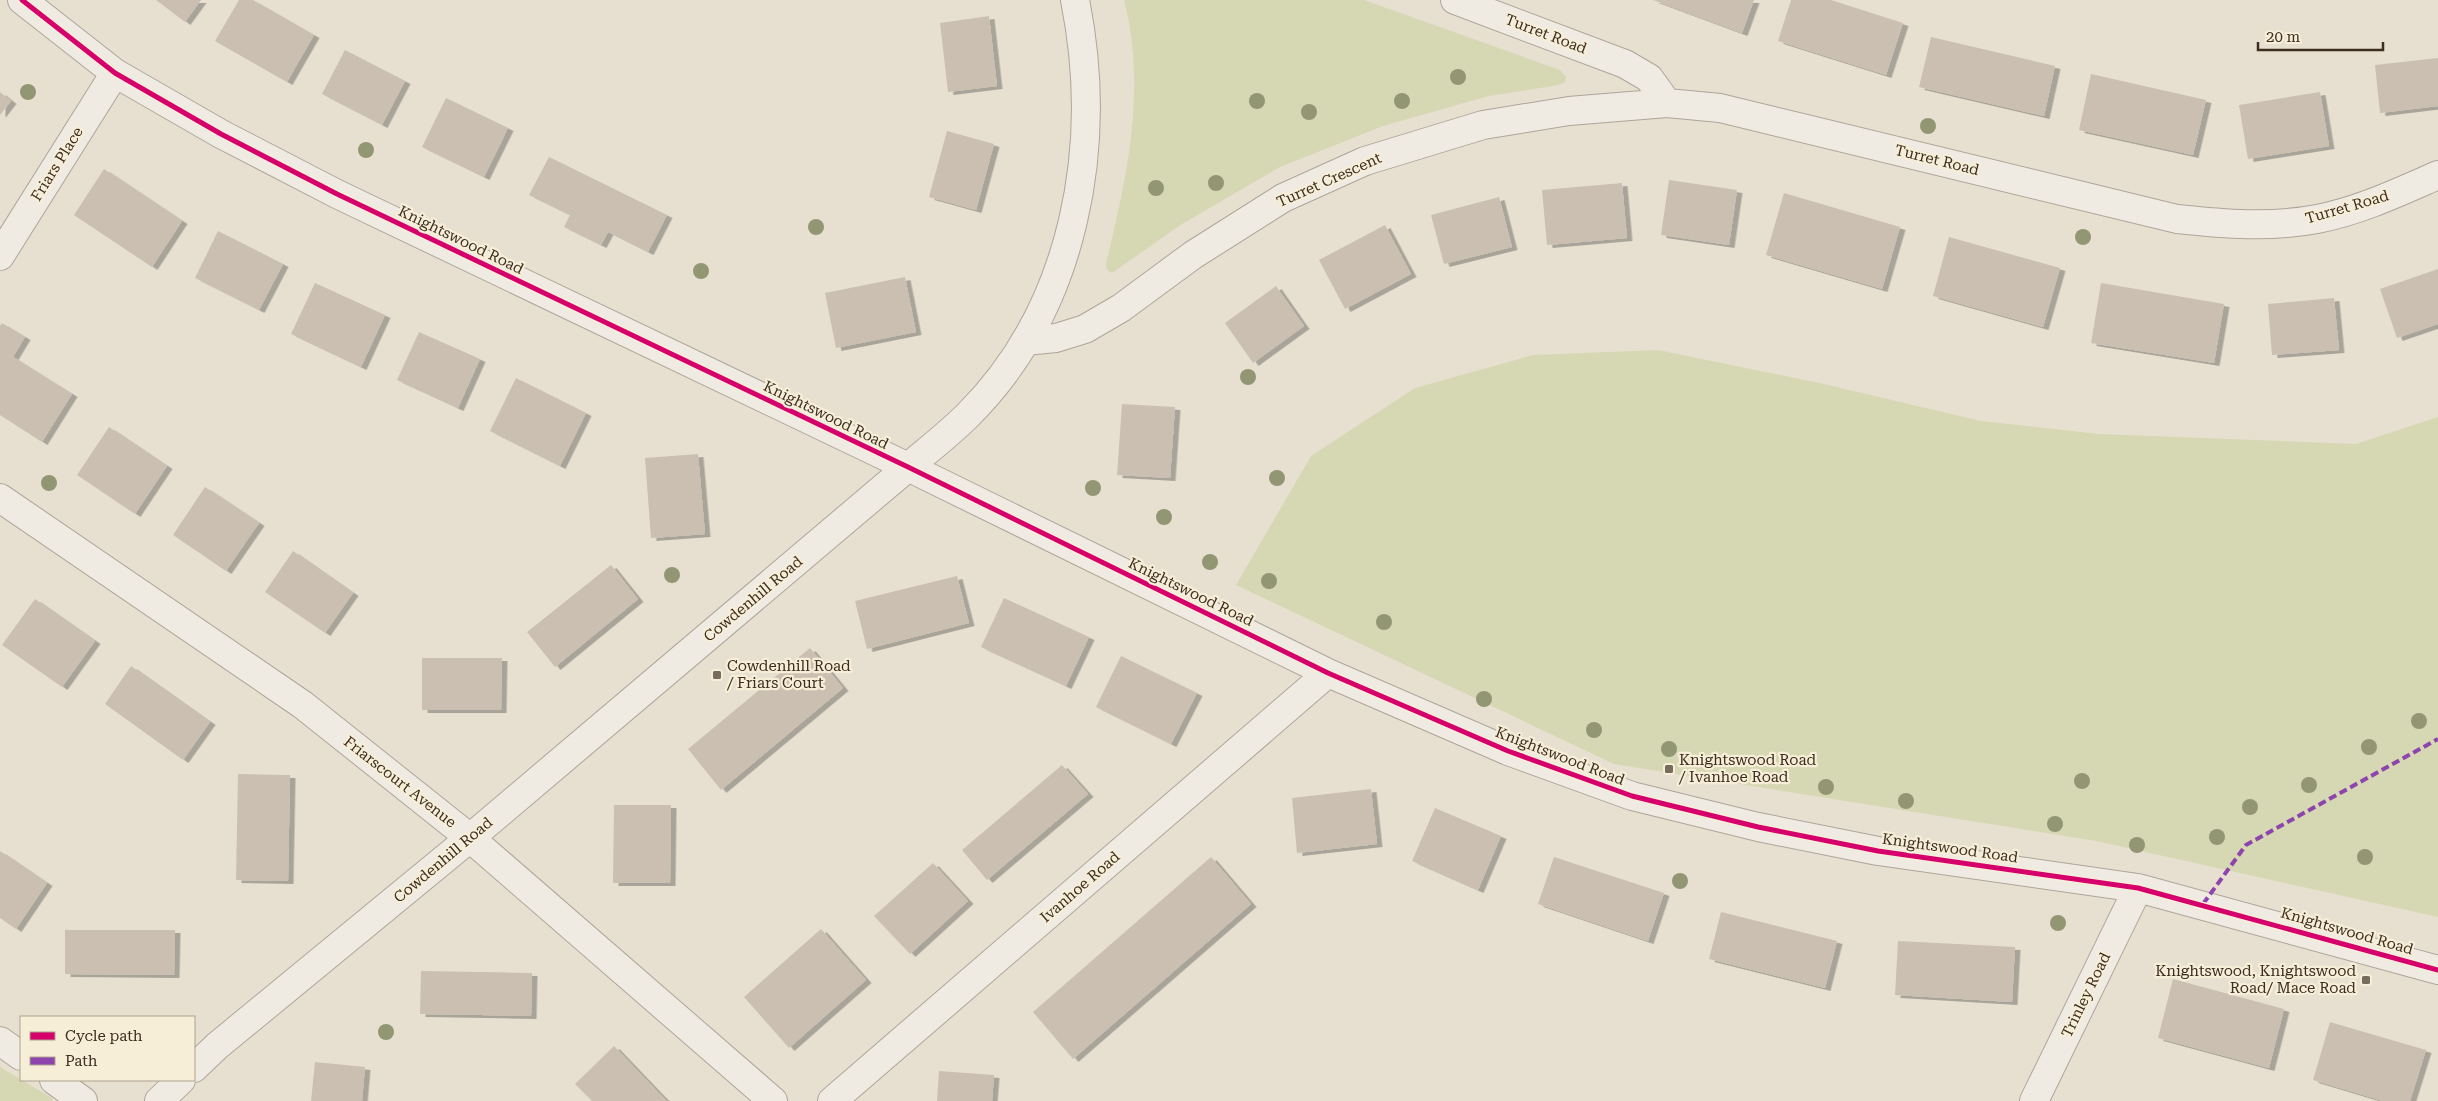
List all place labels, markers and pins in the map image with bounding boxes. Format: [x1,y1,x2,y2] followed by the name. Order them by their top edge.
[726,657,851,692] place label: Cowdenhill Road / Friars Court
[711,669,723,681] marker: Cowdenhill Road / Friars Court
[1678,751,1816,786] place label: Knightswood Road / Ivanhoe Road
[1663,763,1675,775] marker: Knightswood Road / Ivanhoe Road
[2155,962,2356,997] place label: Knightswood, Knightswood Road/ Mace Road
[2360,974,2372,986] marker: Knightswood, Knightswood Road/ Mace Road

